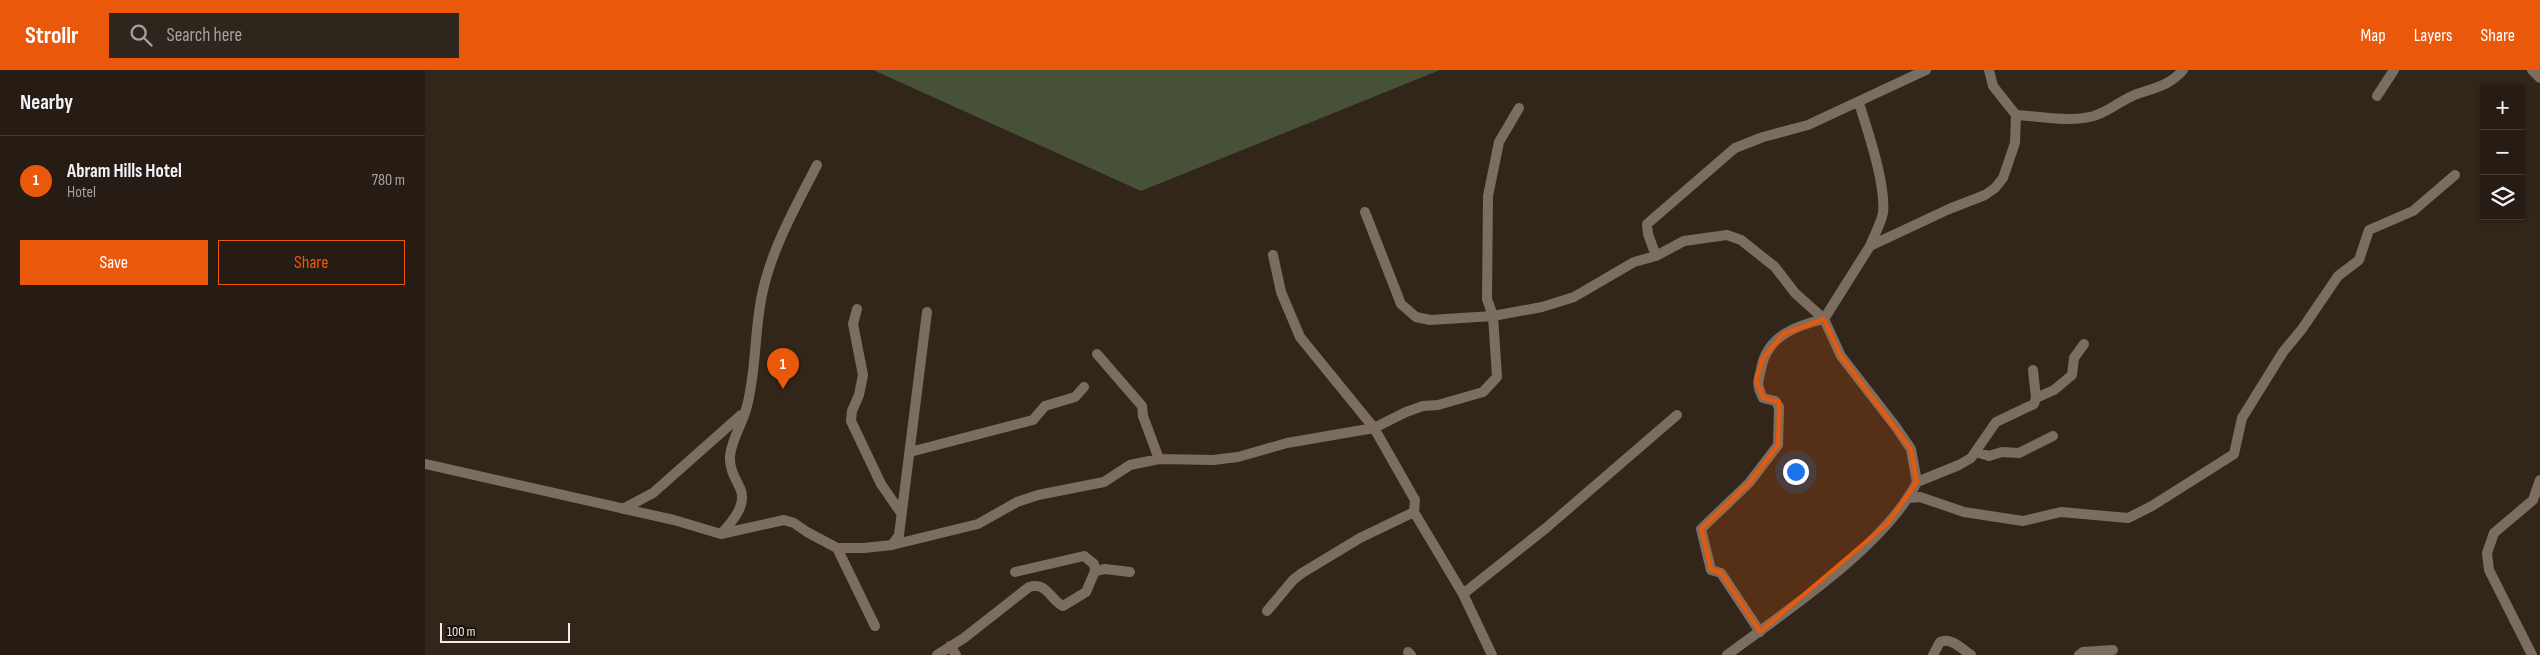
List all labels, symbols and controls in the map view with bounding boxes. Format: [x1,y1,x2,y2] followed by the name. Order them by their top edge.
[109,13,459,58] search box
[25,21,79,50] text: Strollr
[127,21,155,49] icon: search
[167,24,242,47] text: Search here
[2361,25,2386,46] text: Map
[2414,25,2453,46] text: Layers
[2481,25,2515,46] text: Share
[2480,85,2525,220] map controls
[2480,85,2525,130] button: +
[20,90,73,115] text: Nearby
[2480,130,2525,175] button: −
[67,160,182,183] text: Abram Hills Hotel
[33,171,39,190] text: 1
[372,171,405,190] text: 780 m
[2480,175,2525,220] button: layers
[67,183,96,202] text: Hotel
[20,240,208,285] button: Save
[218,240,405,285] button: Share
[767,348,799,389] pin: 1
[1783,459,1809,485] your location
[440,620,570,643] scale bar
[447,623,476,640] text: 100 m

